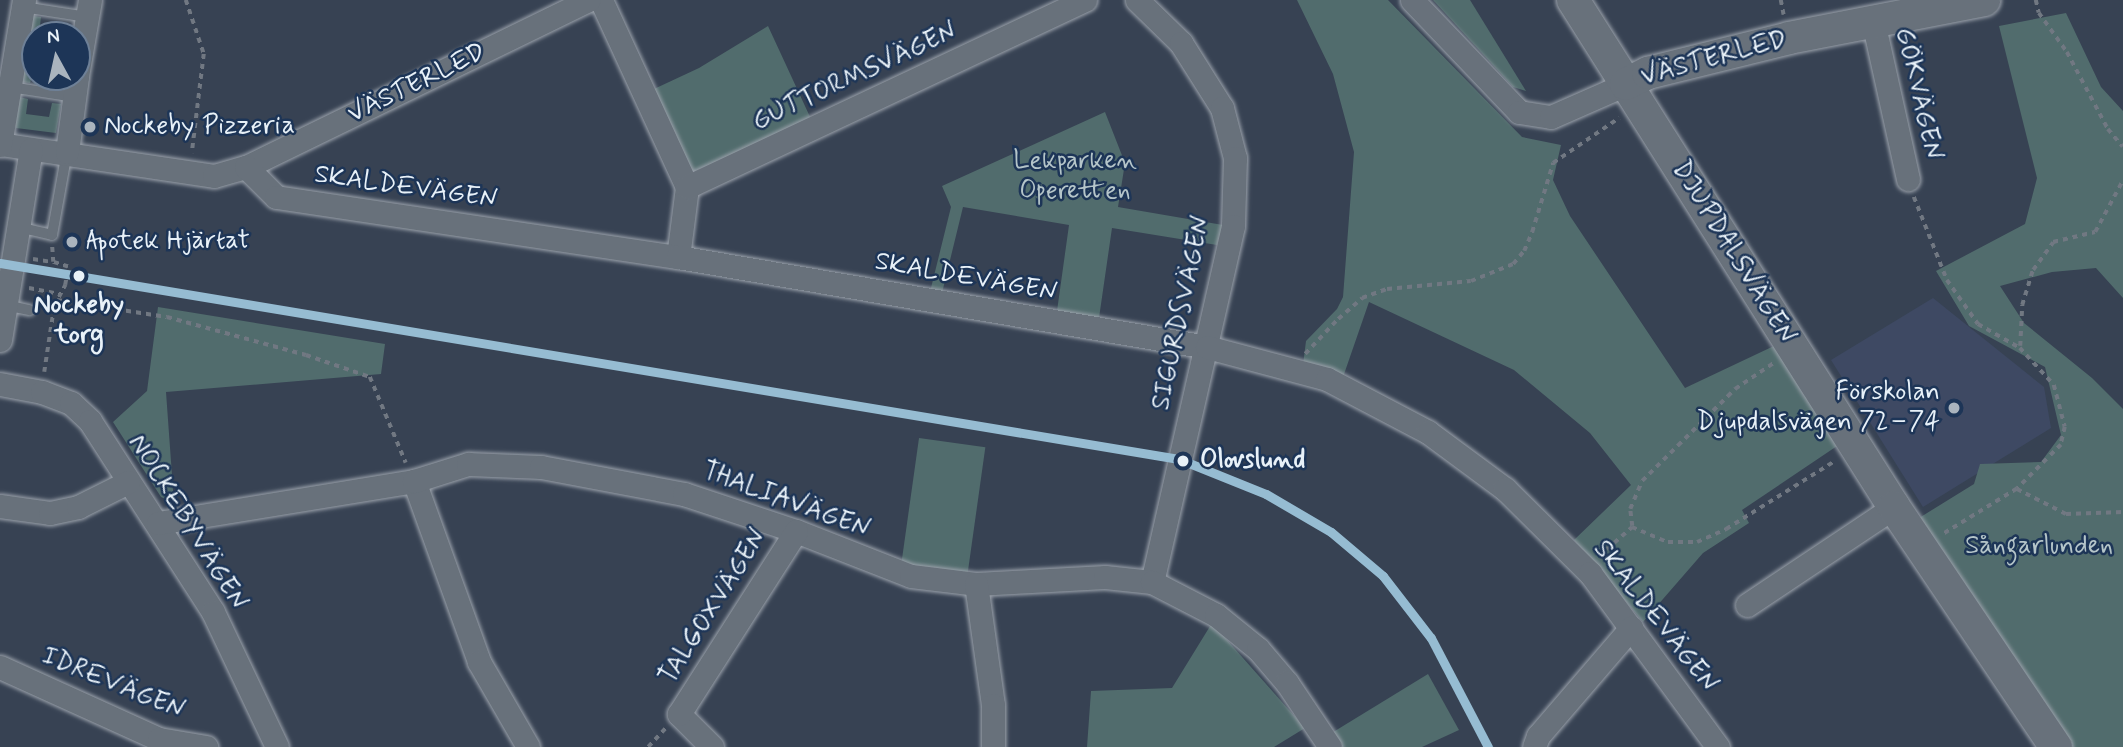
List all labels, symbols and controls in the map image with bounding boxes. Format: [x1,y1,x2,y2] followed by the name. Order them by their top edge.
[748,16,962,138] street label: GUTTORMSVÄGEN
[21,21,91,91] north arrow
[45,23,61,50] text: N
[1638,25,1790,93] street label: VÄSTERLED
[1888,25,1948,163] street label: GÖKVÄGEN
[343,37,491,131] street label: VÄSTERLED
[104,111,291,143] place label: Nockeby Pizzeria
[82,119,98,135] marker: Nockeby Pizzeria
[1013,146,1137,208] park label: Lekparken Operetten
[1664,155,1802,351] street label: DJUPDALSVÄGEN
[312,160,500,216] street label: SKALDEVÄGEN
[1146,213,1218,413] street label: SIGURDSVÄGEN
[86,226,251,258] place label: Apotek Hjärtat
[64,234,80,250] marker: Apotek Hjärtat
[872,247,1060,309] street label: SKALDEVÄGEN
[68,265,90,287] marker: Nockeby torg
[34,290,124,352] place label: Nockeby torg
[1696,377,1940,438] place label: Förskolan Djupdalsvägen 72–74
[1946,400,1962,416] marker: Förskolan Djupdalsvägen 72–74
[120,429,254,617] street label: NOCKEBYVÄGEN
[1200,445,1305,477] place label: Olovslund
[1172,450,1194,472] marker: Olovslund
[698,456,874,546] street label: THALIAVÄGEN
[654,523,774,691] street label: TALGOXVÄGEN
[1965,531,2113,563] park label: Sångarlunden
[1586,535,1724,699] street label: SKALDEVÄGEN
[37,641,189,727] street label: IDREVÄGEN

